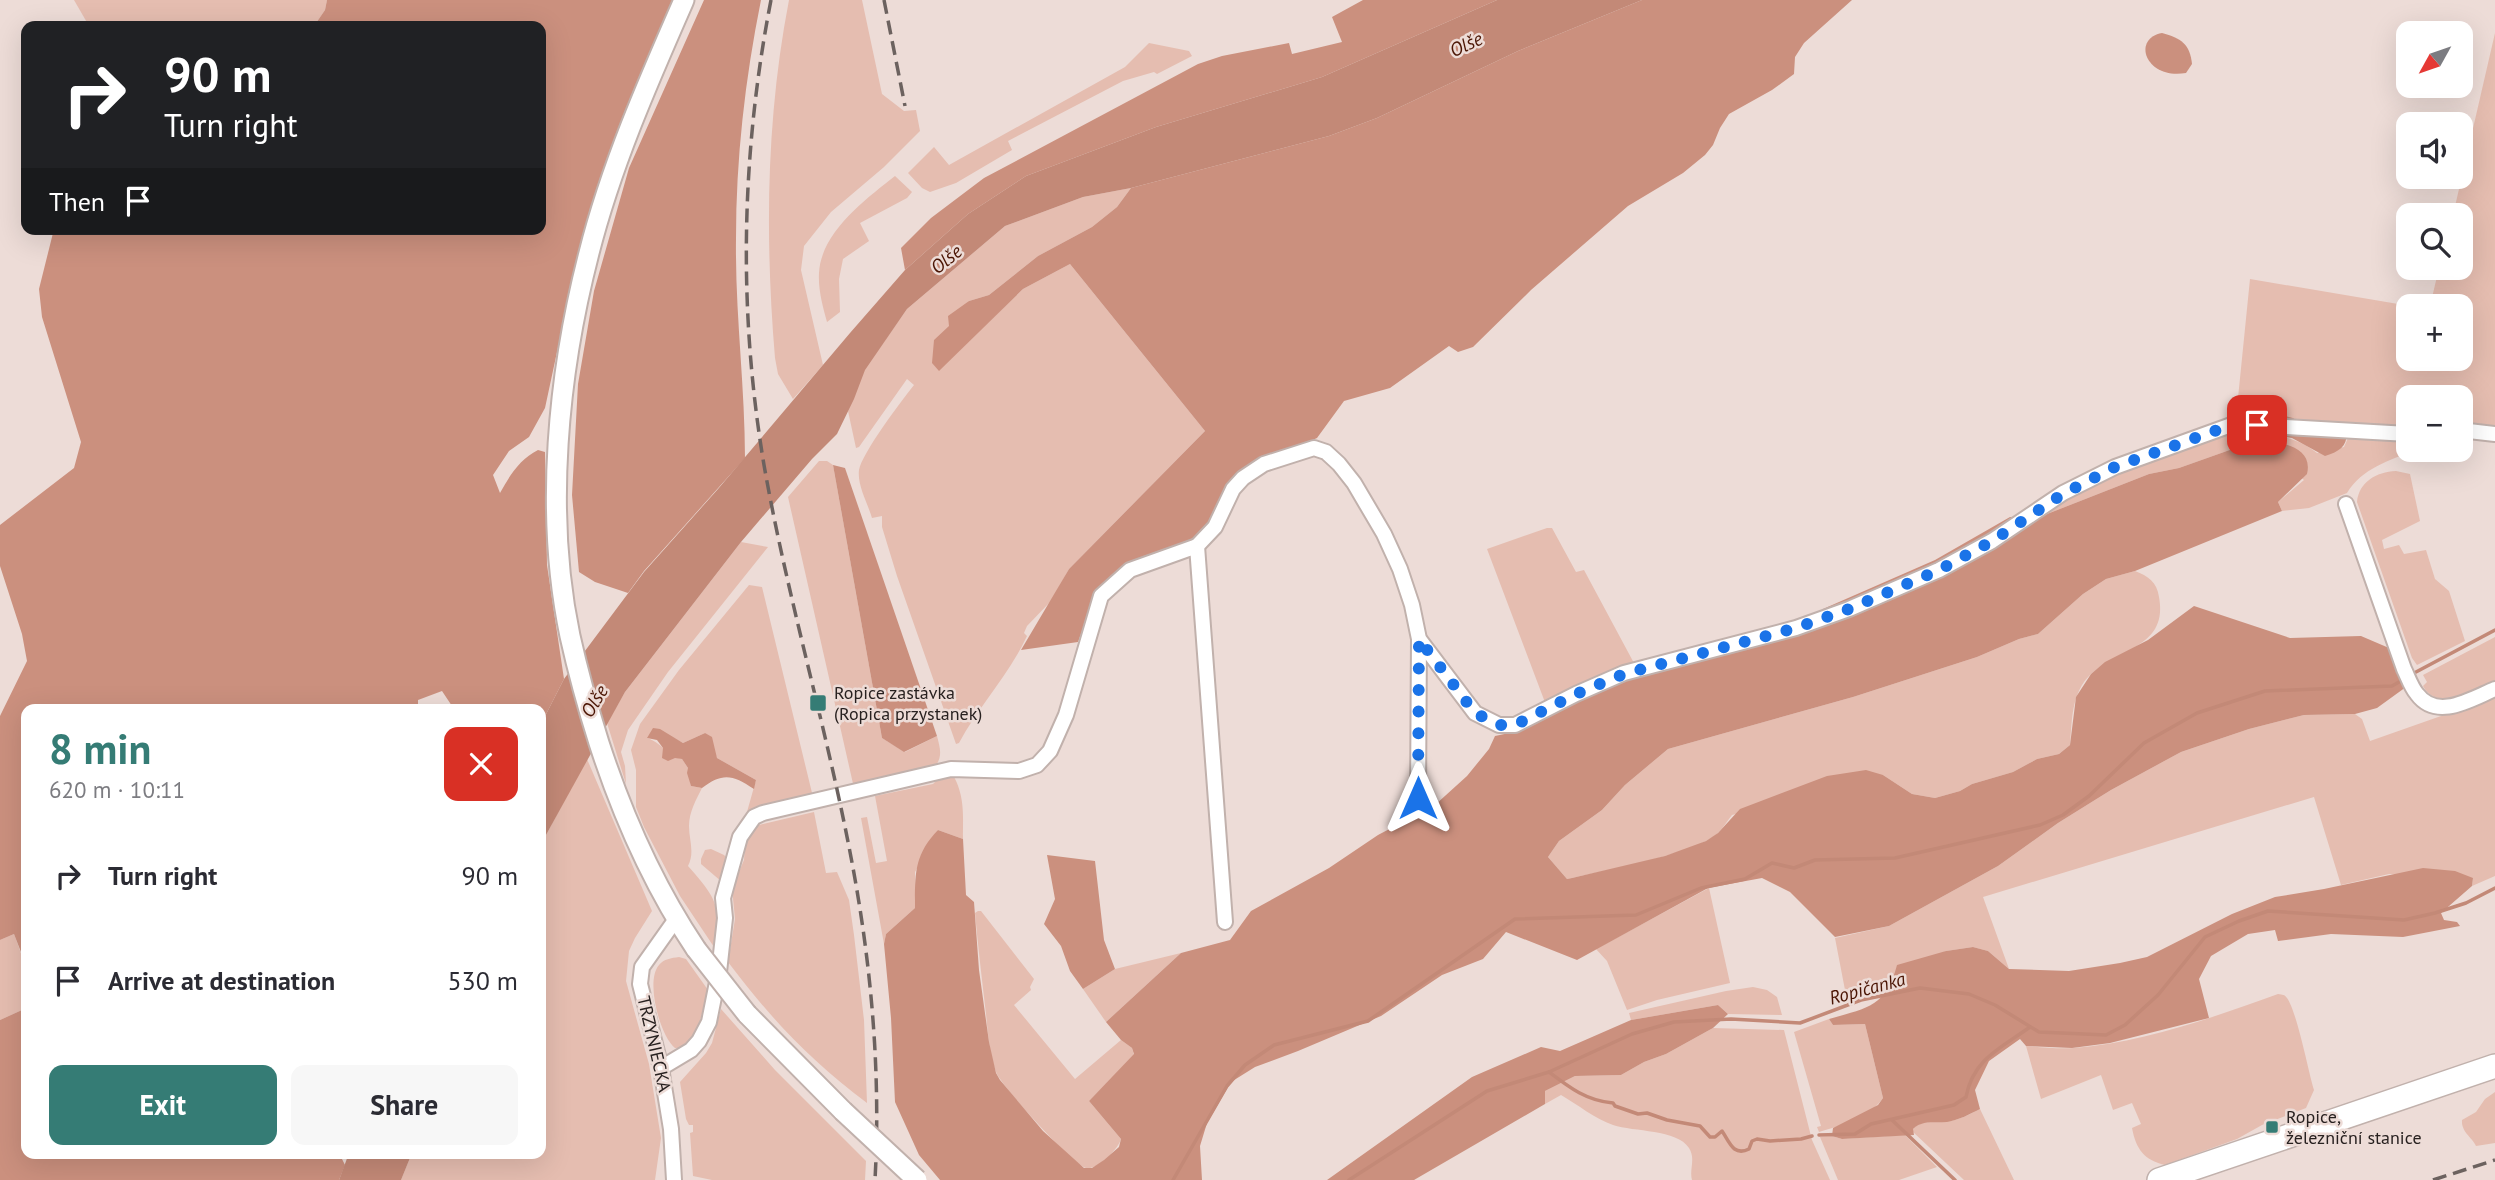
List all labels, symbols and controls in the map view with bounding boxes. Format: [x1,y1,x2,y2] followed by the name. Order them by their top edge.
[2396,21,2473,98] north arrow
[2396,21,2473,462] map controls
[1446,26,1487,62] water label: Olše
[164,42,271,106] text: 90 m
[49,49,140,140] icon: right
[164,104,298,146] text: Turn right
[2396,112,2473,189] button: sound
[119,182,157,220] icon: arrive
[49,185,105,218] text: Then
[2396,203,2473,280] button: search
[925,239,967,279] water label: Olše
[2396,294,2473,371] button: +
[2396,385,2473,462] button: −
[2227,395,2287,455] pin
[2238,406,2276,444] icon: arrive
[575,680,613,722] water label: Olše
[834,681,982,725] place label: Ropice zastávka (Ropica przystanek)
[808,693,828,713] marker: Ropice zastávka (Ropica przystanek)
[49,721,151,776] text: 8 min
[444,727,518,801] button: close
[1381,761,1455,835] position arrow
[49,775,185,804] text: 620 m · 10:11
[49,857,87,895] icon: right
[108,859,217,892] text: Turn right
[462,859,518,892] text: 90 m
[49,962,87,1000] icon: arrive
[108,964,335,997] text: Arrive at destination
[447,964,518,997] text: 530 m
[1826,966,1908,1010] water label: Ropičanka
[632,994,677,1095] street label: TRZYNIECKA
[49,1065,277,1145] button: Exit
[291,1065,518,1145] button: Share
[2286,1105,2422,1149] place label: Ropice, železniční stanice
[2264,1119,2280,1135] marker: Ropice, železniční stanice

